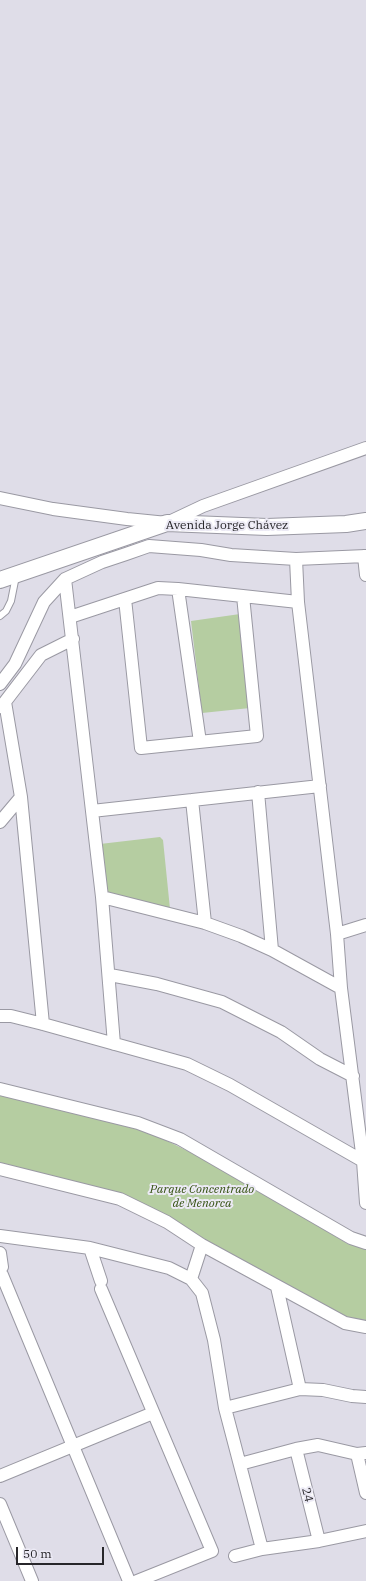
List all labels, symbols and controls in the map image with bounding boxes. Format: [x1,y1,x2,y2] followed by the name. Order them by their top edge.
[166,519,288,533] street label: Avenida Jorge Chávez
[150,1183,254,1211] park label: Parque Concentrado de Menorca
[298,1486,316,1504] street label: 24
[18,1539,106,1565] scale bar
[23,1546,52,1561] text: 50 m

